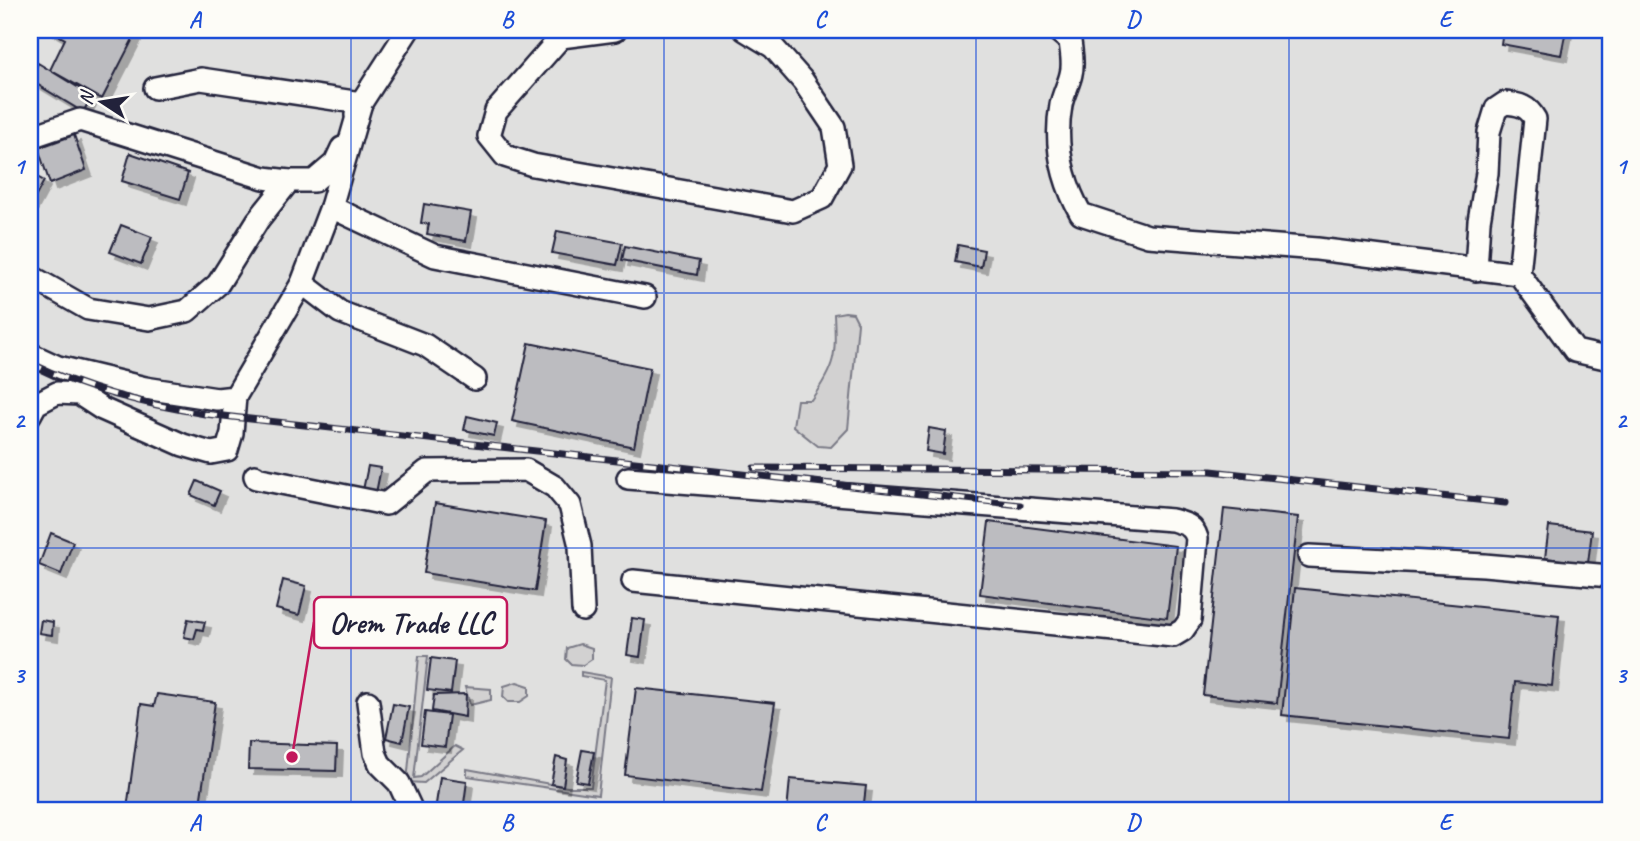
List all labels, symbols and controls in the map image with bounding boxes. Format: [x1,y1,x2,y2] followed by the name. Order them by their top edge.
[189,5,203,34] text: A
[501,5,515,34] text: B
[815,5,829,34] text: C
[1126,5,1142,34] text: D
[1439,5,1455,34] text: E
[66,66,136,136] north arrow
[73,87,100,107] text: N
[14,152,27,181] text: 1
[1616,152,1629,181] text: 1
[14,406,27,435] text: 2
[1616,406,1629,435] text: 2
[314,597,507,648] callout: Orem Trade LLC
[329,604,497,642] text: Orem Trade LLC
[14,661,27,690] text: 3
[1616,661,1629,690] text: 3
[189,808,203,837] text: A
[501,808,515,837] text: B
[815,808,829,837] text: C
[1126,808,1142,837] text: D
[1439,808,1455,837] text: E

